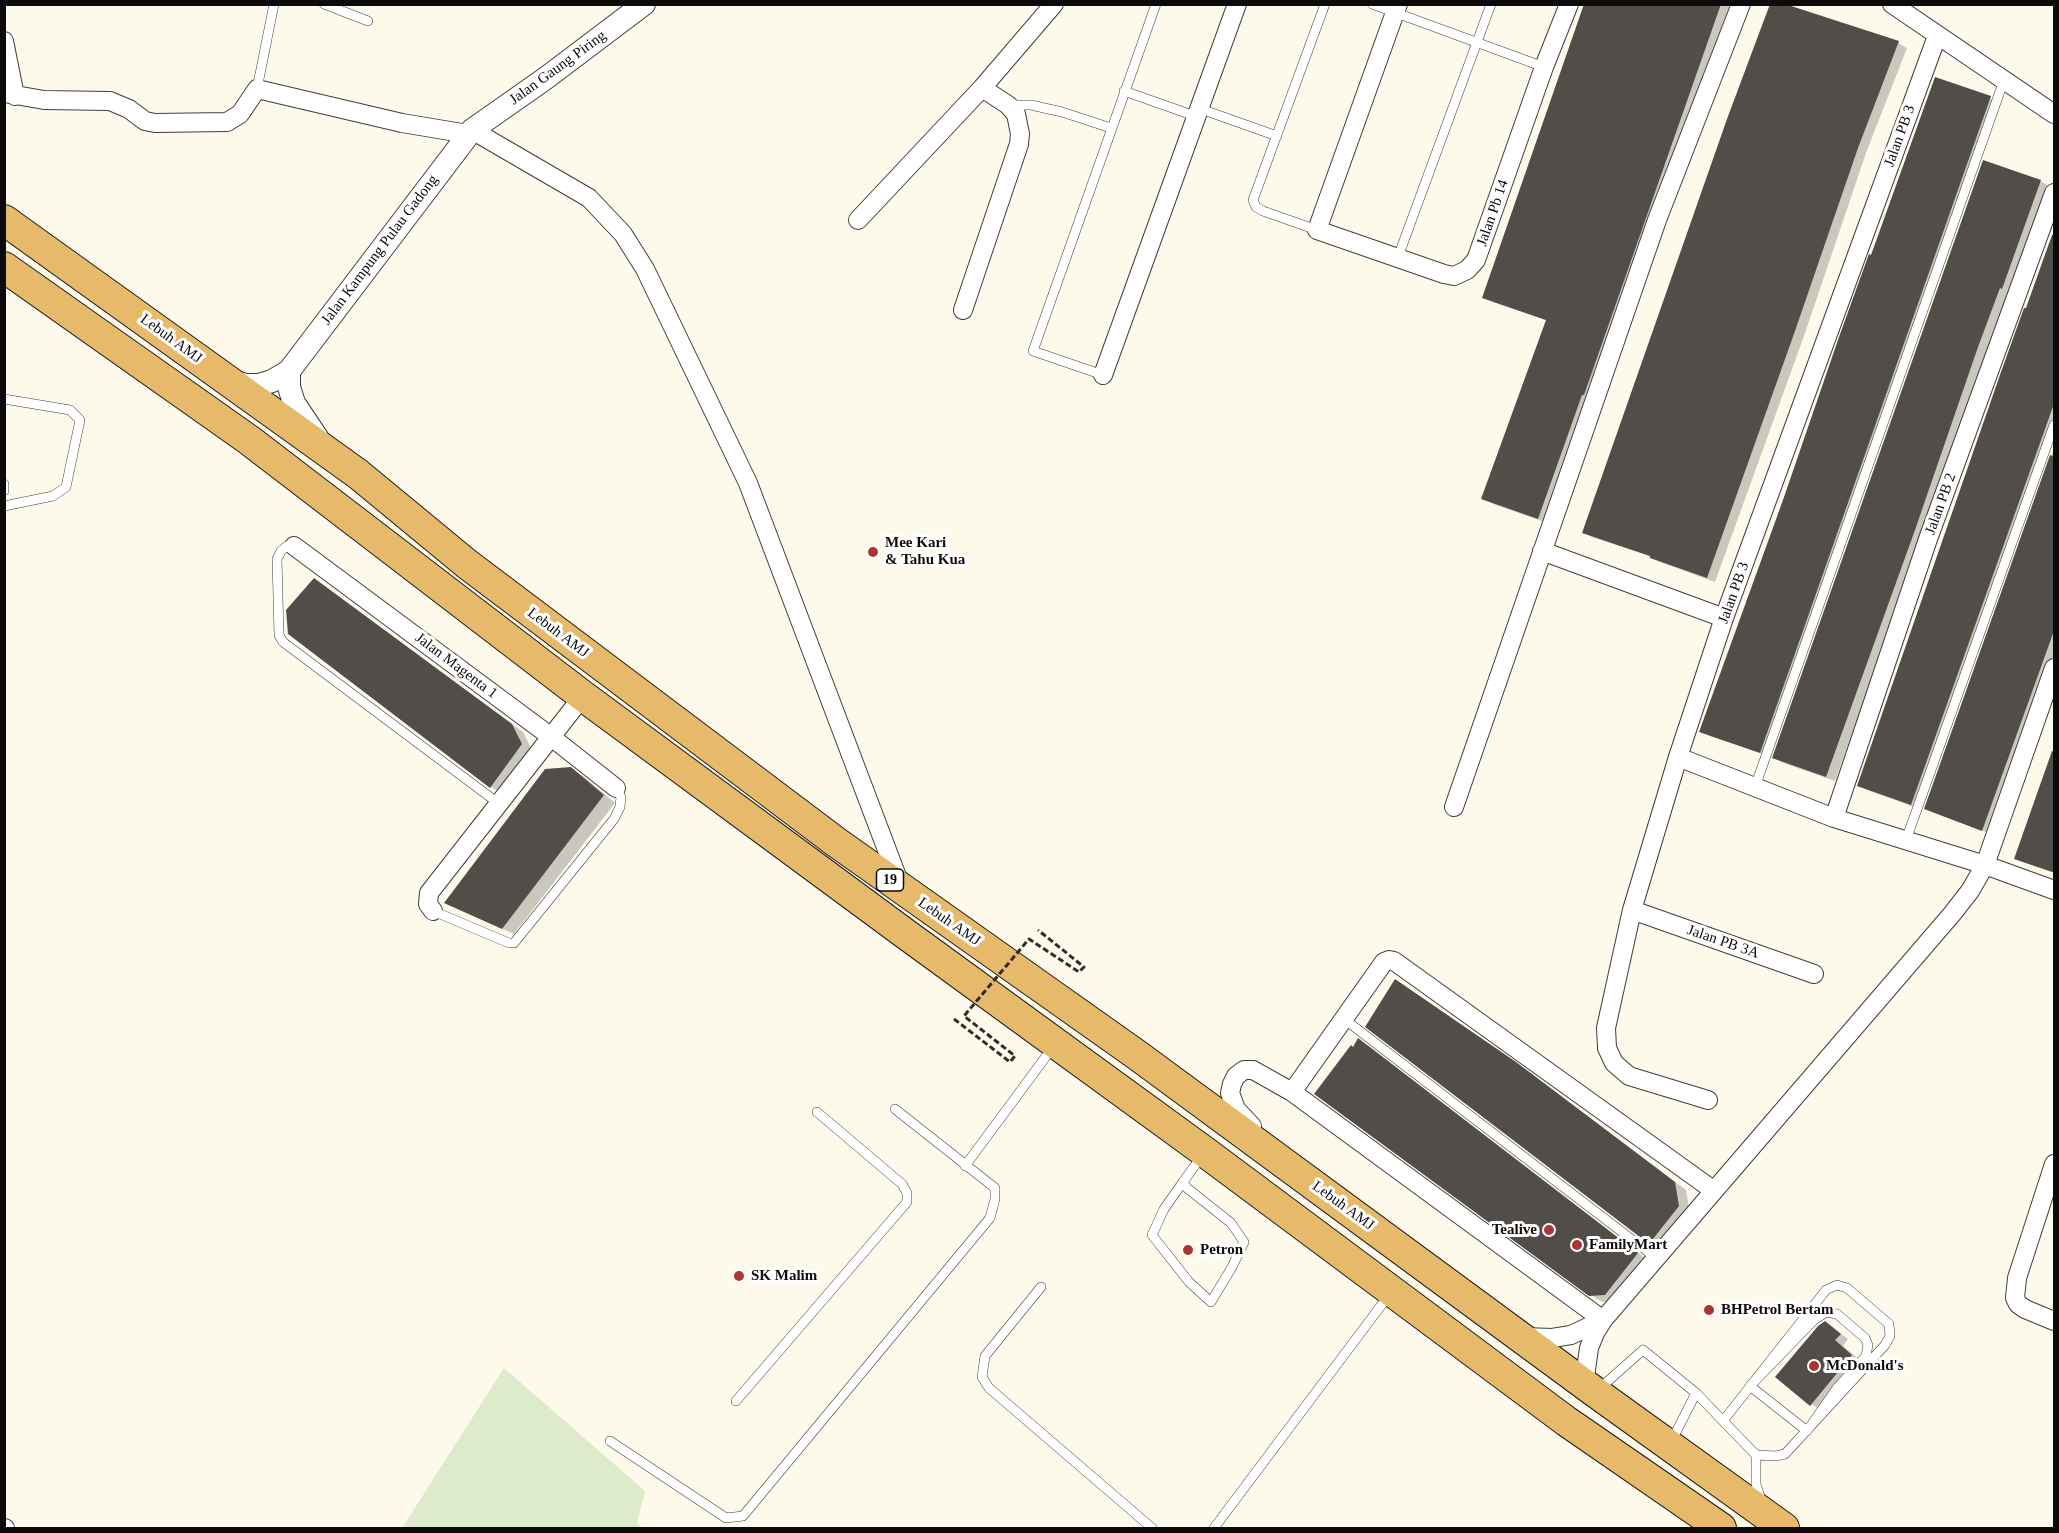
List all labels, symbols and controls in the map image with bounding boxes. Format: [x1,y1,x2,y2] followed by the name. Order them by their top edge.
[506,27,610,109] street label: Jalan Gaung Piring
[1881,103,1919,169] street label: Jalan PB 3
[318,172,442,328] street label: Jalan Kampung Pulau Gadong
[1473,177,1513,249] street label: Jalan Pb 14
[137,311,205,367] street label: Lebuh AMJ
[1922,471,1960,537] street label: Jalan PB 2
[885,534,965,569] place label: Mee Kari & Tahu Kua
[866,545,880,559] marker: Mee Kari & Tahu Kua
[1715,560,1753,626] street label: Jalan PB 3
[524,604,592,662] street label: Lebuh AMJ
[411,629,501,703] street label: Jalan Magenta 1
[876,869,904,891] road number: 19
[914,894,984,950] street label: Lebuh AMJ
[1685,921,1761,963] street label: Jalan PB 3A
[1309,1178,1377,1234] street label: Lebuh AMJ
[1492,1221,1537,1239] place label: Tealive
[1542,1223,1556,1237] marker: Tealive
[1589,1236,1667,1254] place label: FamilyMart
[1570,1238,1584,1252] marker: FamilyMart
[1200,1241,1243,1259] place label: Petron
[1181,1243,1195,1257] marker: Petron
[751,1267,817,1285] place label: SK Malim
[732,1269,746,1283] marker: SK Malim
[1721,1301,1834,1319] place label: BHPetrol Bertam
[1702,1303,1716,1317] marker: BHPetrol Bertam
[1826,1357,1904,1375] place label: McDonald's
[1807,1359,1821,1373] marker: McDonald's

